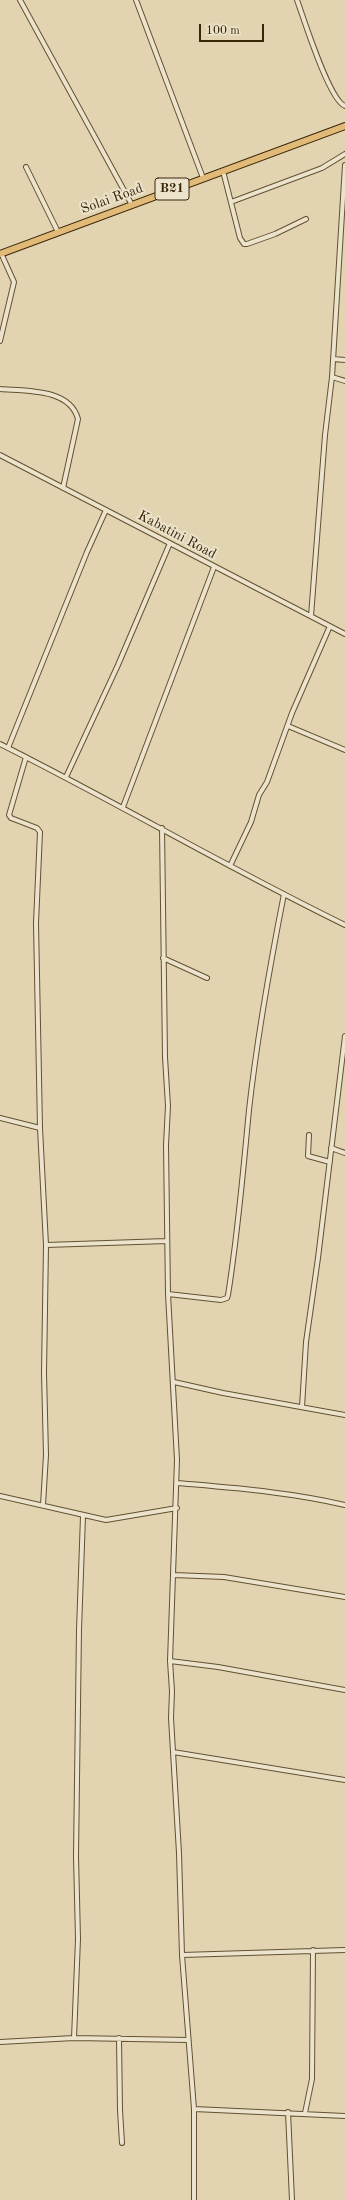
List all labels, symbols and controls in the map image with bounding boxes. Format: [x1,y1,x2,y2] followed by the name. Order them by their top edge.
[201,16,266,42] scale bar
[206,25,240,37] text: 100 m
[155,178,189,200] road number: B21
[78,180,146,218] street label: Solai Road
[135,507,219,563] street label: Kabatini Road

